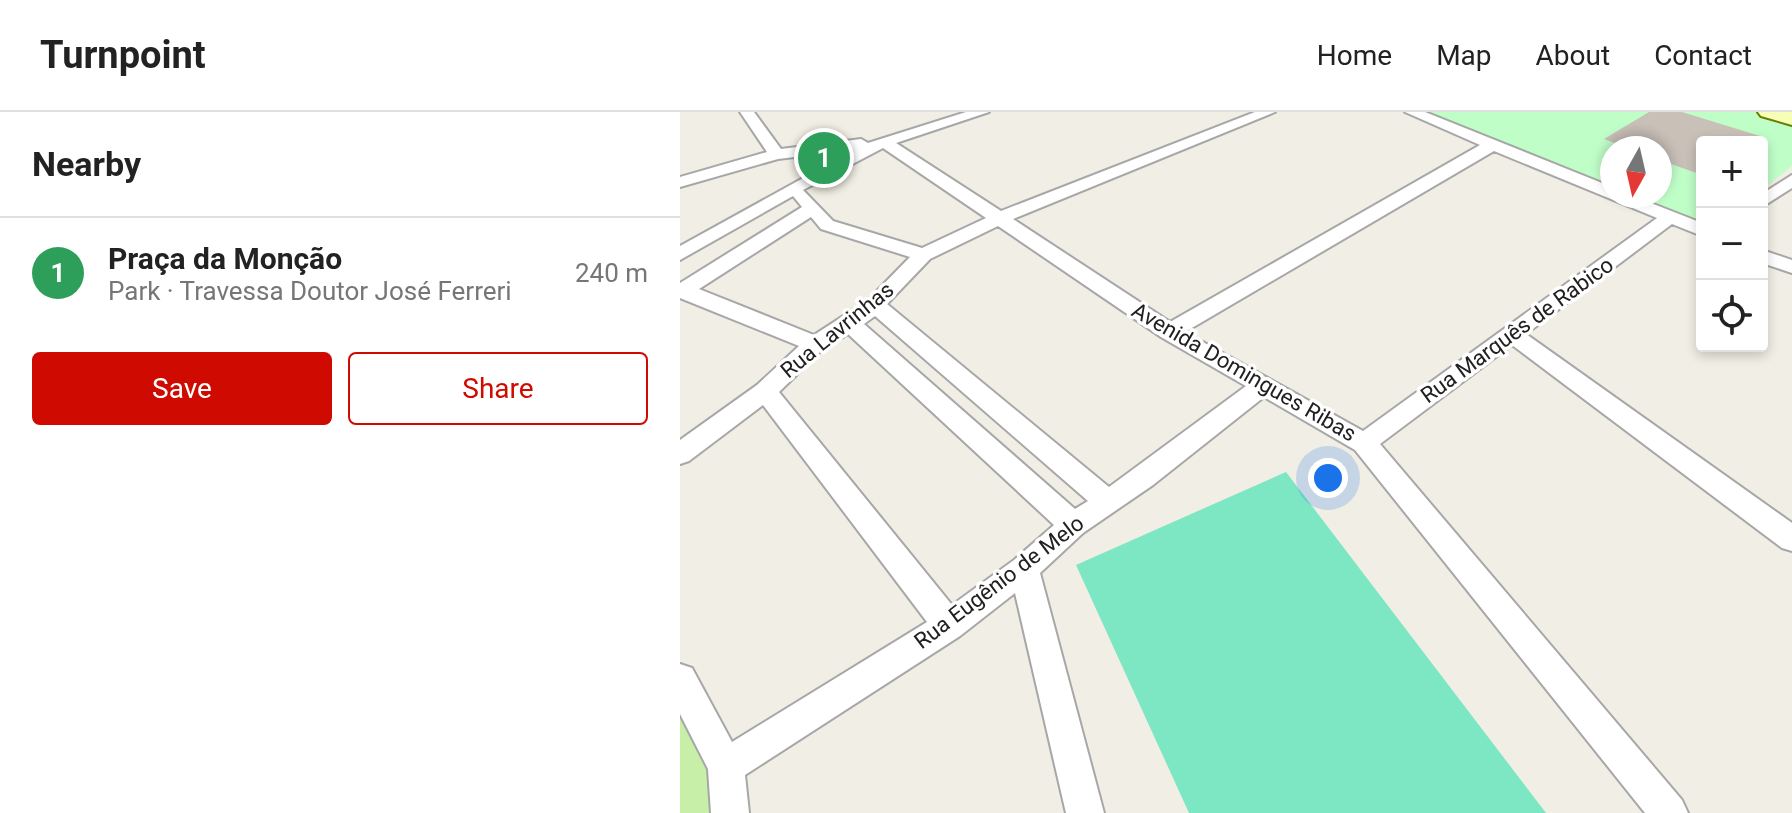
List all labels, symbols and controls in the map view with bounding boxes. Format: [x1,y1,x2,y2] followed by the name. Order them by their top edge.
[40,33,206,77] text: Turnpoint
[1317,39,1392,72] text: Home
[1436,39,1492,72] text: Map
[1536,39,1610,72] text: About
[1654,39,1752,72] text: Contact
[798,128,850,188] pin: 1
[1600,136,1672,208] north arrow
[1696,136,1768,352] map controls
[1696,136,1768,208] button: +
[32,144,141,184] text: Nearby
[1696,208,1768,280] button: −
[108,241,342,276] text: Praça da Monção
[1416,252,1618,408] street label: Rua Marquês de Rabico
[51,258,65,288] text: 1
[575,258,648,288] text: 240 m
[108,276,512,306] text: Park · Travessa Doutor José Ferreri
[776,277,898,383] street label: Rua Lavrinhas
[1696,280,1768,352] button: locate
[1127,298,1361,446] street label: Avenida Domingues Ribas
[32,352,332,425] button: Save
[348,352,648,425] button: Share
[1308,458,1348,498] your location
[909,510,1089,654] street label: Rua Eugênio de Melo

